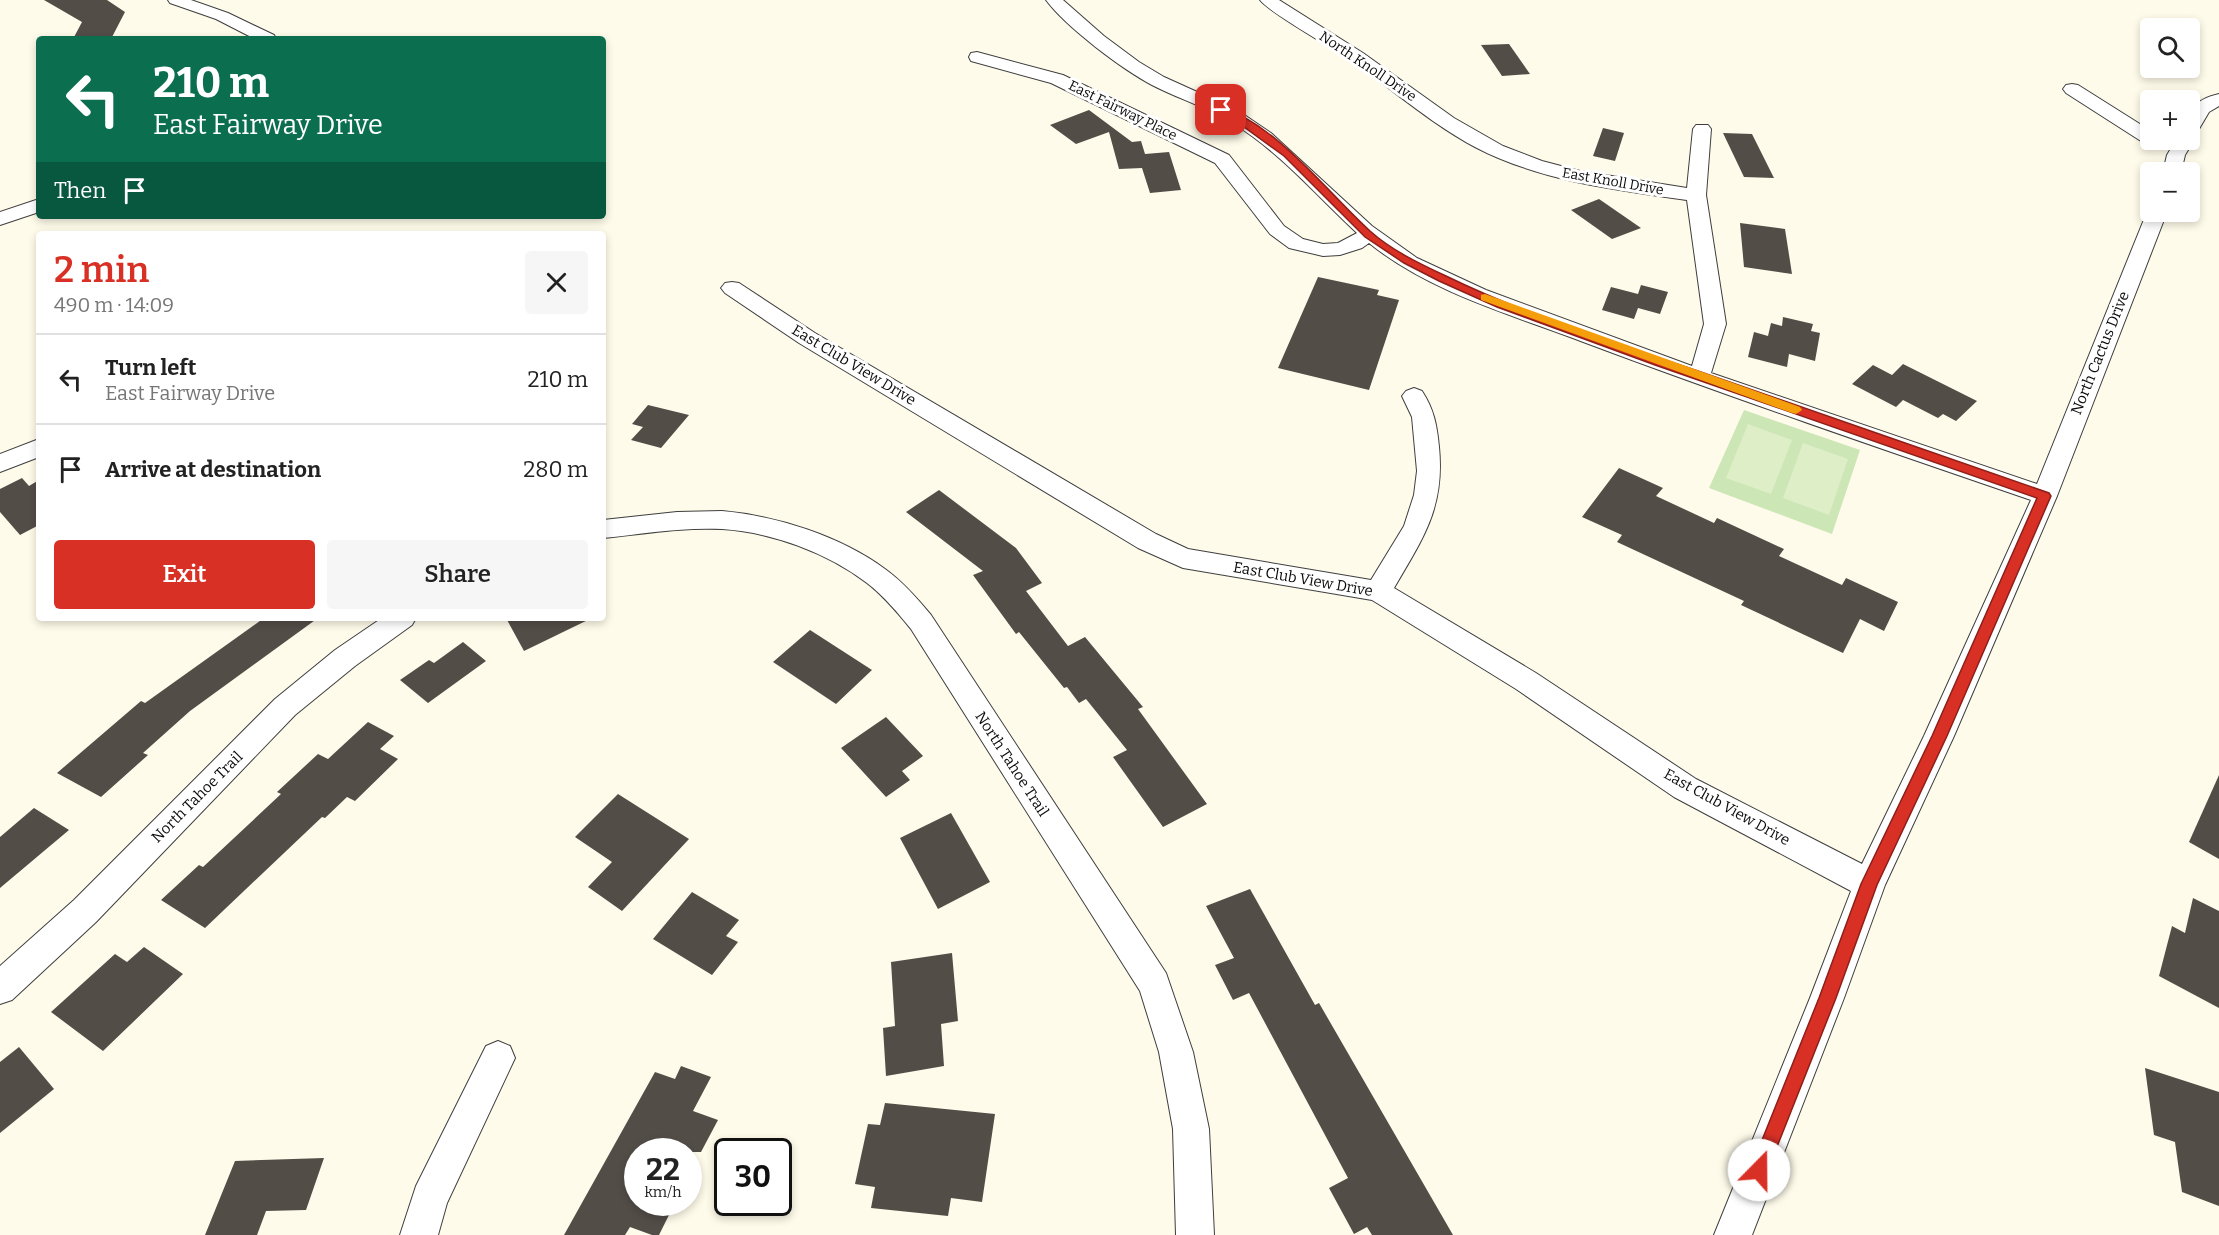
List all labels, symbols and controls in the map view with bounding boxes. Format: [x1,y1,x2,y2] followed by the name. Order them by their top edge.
[2140,18,2200,222] map controls
[2140,18,2200,78] button: search
[1316,28,1420,105] street label: North Knoll Drive
[153,58,269,108] text: 210 m
[54,60,132,138] icon: left
[1066,77,1180,144] street label: East Fairway Place
[1195,84,1246,135] pin
[2140,90,2200,150] button: +
[1204,93,1237,126] icon: arrive
[153,109,383,141] text: East Fairway Drive
[2140,162,2200,222] button: −
[1561,164,1665,199] street label: East Knoll Drive
[118,174,151,207] icon: arrive
[54,177,106,204] text: Then
[54,248,149,292] text: 2 min
[525,251,588,314] button: close
[2067,289,2133,417] street label: North Cactus Drive
[54,293,174,317] text: 490 m · 14:09
[789,321,919,409] street label: East Club View Drive
[105,354,197,381] text: Turn left
[54,363,87,396] icon: left
[528,366,588,393] text: 210 m
[105,381,275,405] text: East Fairway Drive
[54,453,87,486] icon: arrive
[105,456,321,483] text: Arrive at destination
[523,456,588,483] text: 280 m
[54,540,315,609] button: Exit
[327,540,588,609] button: Share
[1232,558,1374,600] street label: East Club View Drive
[971,708,1053,820] street label: North Tahoe Trail
[148,748,246,846] street label: North Tahoe Trail
[1661,765,1793,849] street label: East Club View Drive
[714,1138,792,1216] speed limit sign: 30
[1727,1138,1791,1202] position arrow
[646,1152,680,1188] text: 22
[644,1183,682,1201] text: km/h

